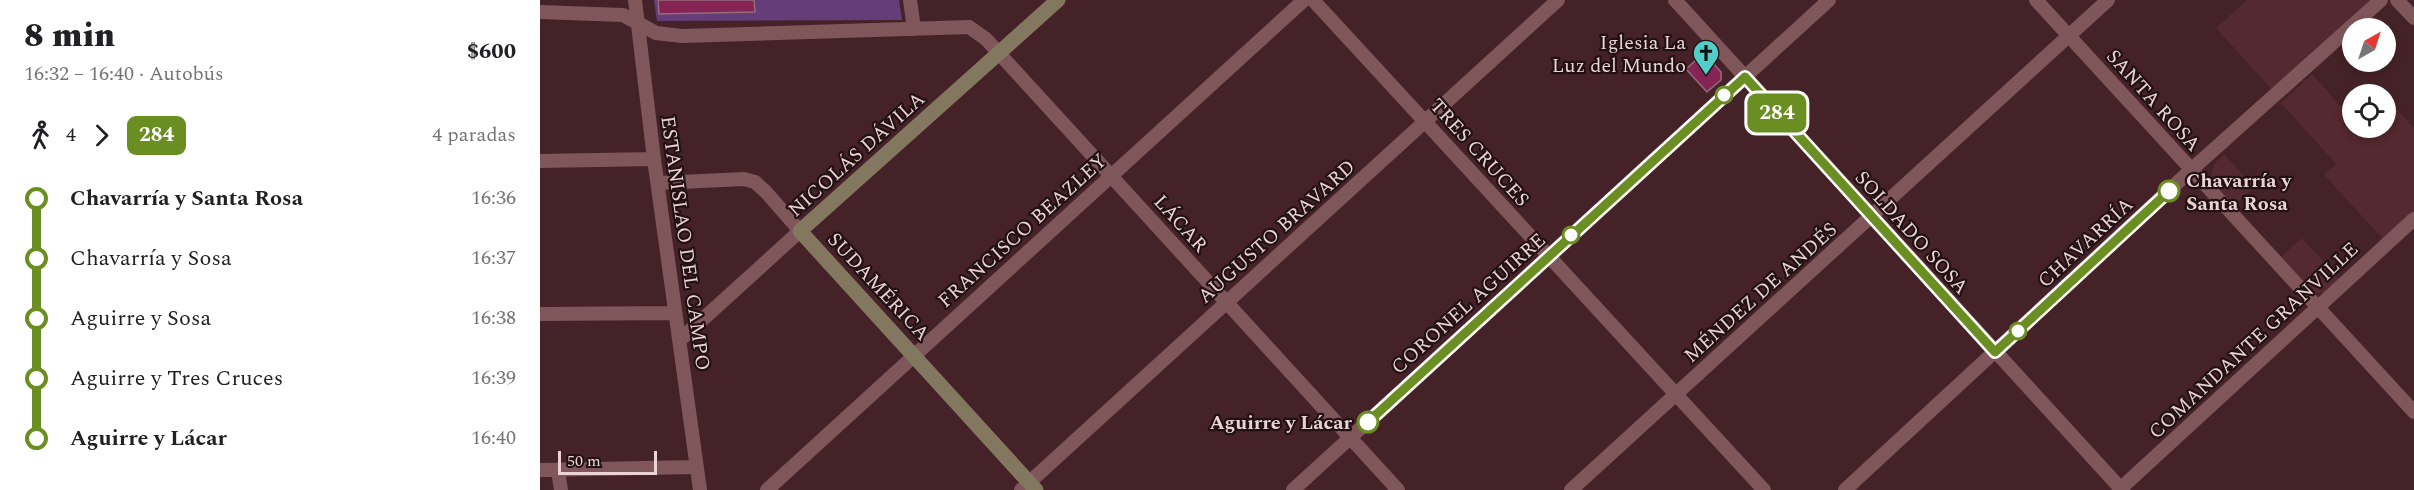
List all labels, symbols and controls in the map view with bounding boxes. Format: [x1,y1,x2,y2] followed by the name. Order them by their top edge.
[24,11,115,61] text: 8 min
[2342,18,2396,72] north arrow
[2342,18,2396,138] map controls
[1552,28,1686,81] place label: Iglesia La Luz del Mundo
[467,35,516,68] text: $600
[1691,38,1721,76] church icon: Iglesia La Luz del Mundo
[2099,43,2208,159] street label: SANTA ROSA
[24,59,224,89] text: 16:32 – 16:40 · Autobús
[2342,84,2396,138] button: locate
[782,85,932,225] street label: NICOLÁS DÁVILA
[1715,86,1733,104] unlabelled marker
[1422,92,1536,214] street label: TRES CRUCES
[1742,94,1812,132] line badge: 284
[1759,97,1795,129] text: 284
[652,114,718,372] street label: ESTANISLAO DEL CAMPO
[24,119,57,152] icon: walk
[85,119,118,152] icon: forward
[139,119,174,151] text: 284
[66,120,76,150] text: 4
[432,120,516,150] text: 4 paradas
[931,146,1114,315] street label: FRANCISCO BEAZLEY
[1191,153,1362,311] street label: AUGUSTO BRAVARD
[1847,164,1975,301] street label: SOLDADO SOSA
[2186,166,2293,219] place label: Chavarría y Santa Rosa
[2158,180,2180,202] marker: Chavarría y Santa Rosa
[70,182,303,215] text: Chavarría y Santa Rosa
[471,183,516,213] text: 16:36
[1146,188,1215,260] street label: LÁCAR
[2031,190,2140,295] street label: CHAVARRÍA
[1677,215,1844,370] street label: MÉNDEZ DE ANDÉS
[820,226,937,348] street label: SUDAMÉRICA
[1385,226,1553,382] street label: CORONEL AGUIRRE
[1562,226,1580,244] unlabelled marker
[2142,235,2366,446] street label: COMANDANTE GRANVILLE
[70,242,232,275] text: Chavarría y Sosa
[471,243,516,273] text: 16:37
[70,302,211,335] text: Aguirre y Sosa
[471,303,516,333] text: 16:38
[2009,322,2027,340] unlabelled marker
[70,362,283,395] text: Aguirre y Tres Cruces
[471,363,516,393] text: 16:39
[1209,408,1352,438] place label: Aguirre y Lácar
[1357,411,1379,433] marker: Aguirre y Lácar
[70,422,227,455] text: Aguirre y Lácar
[471,423,516,453] text: 16:40
[558,448,657,476] scale bar
[567,449,601,473] text: 50 m

